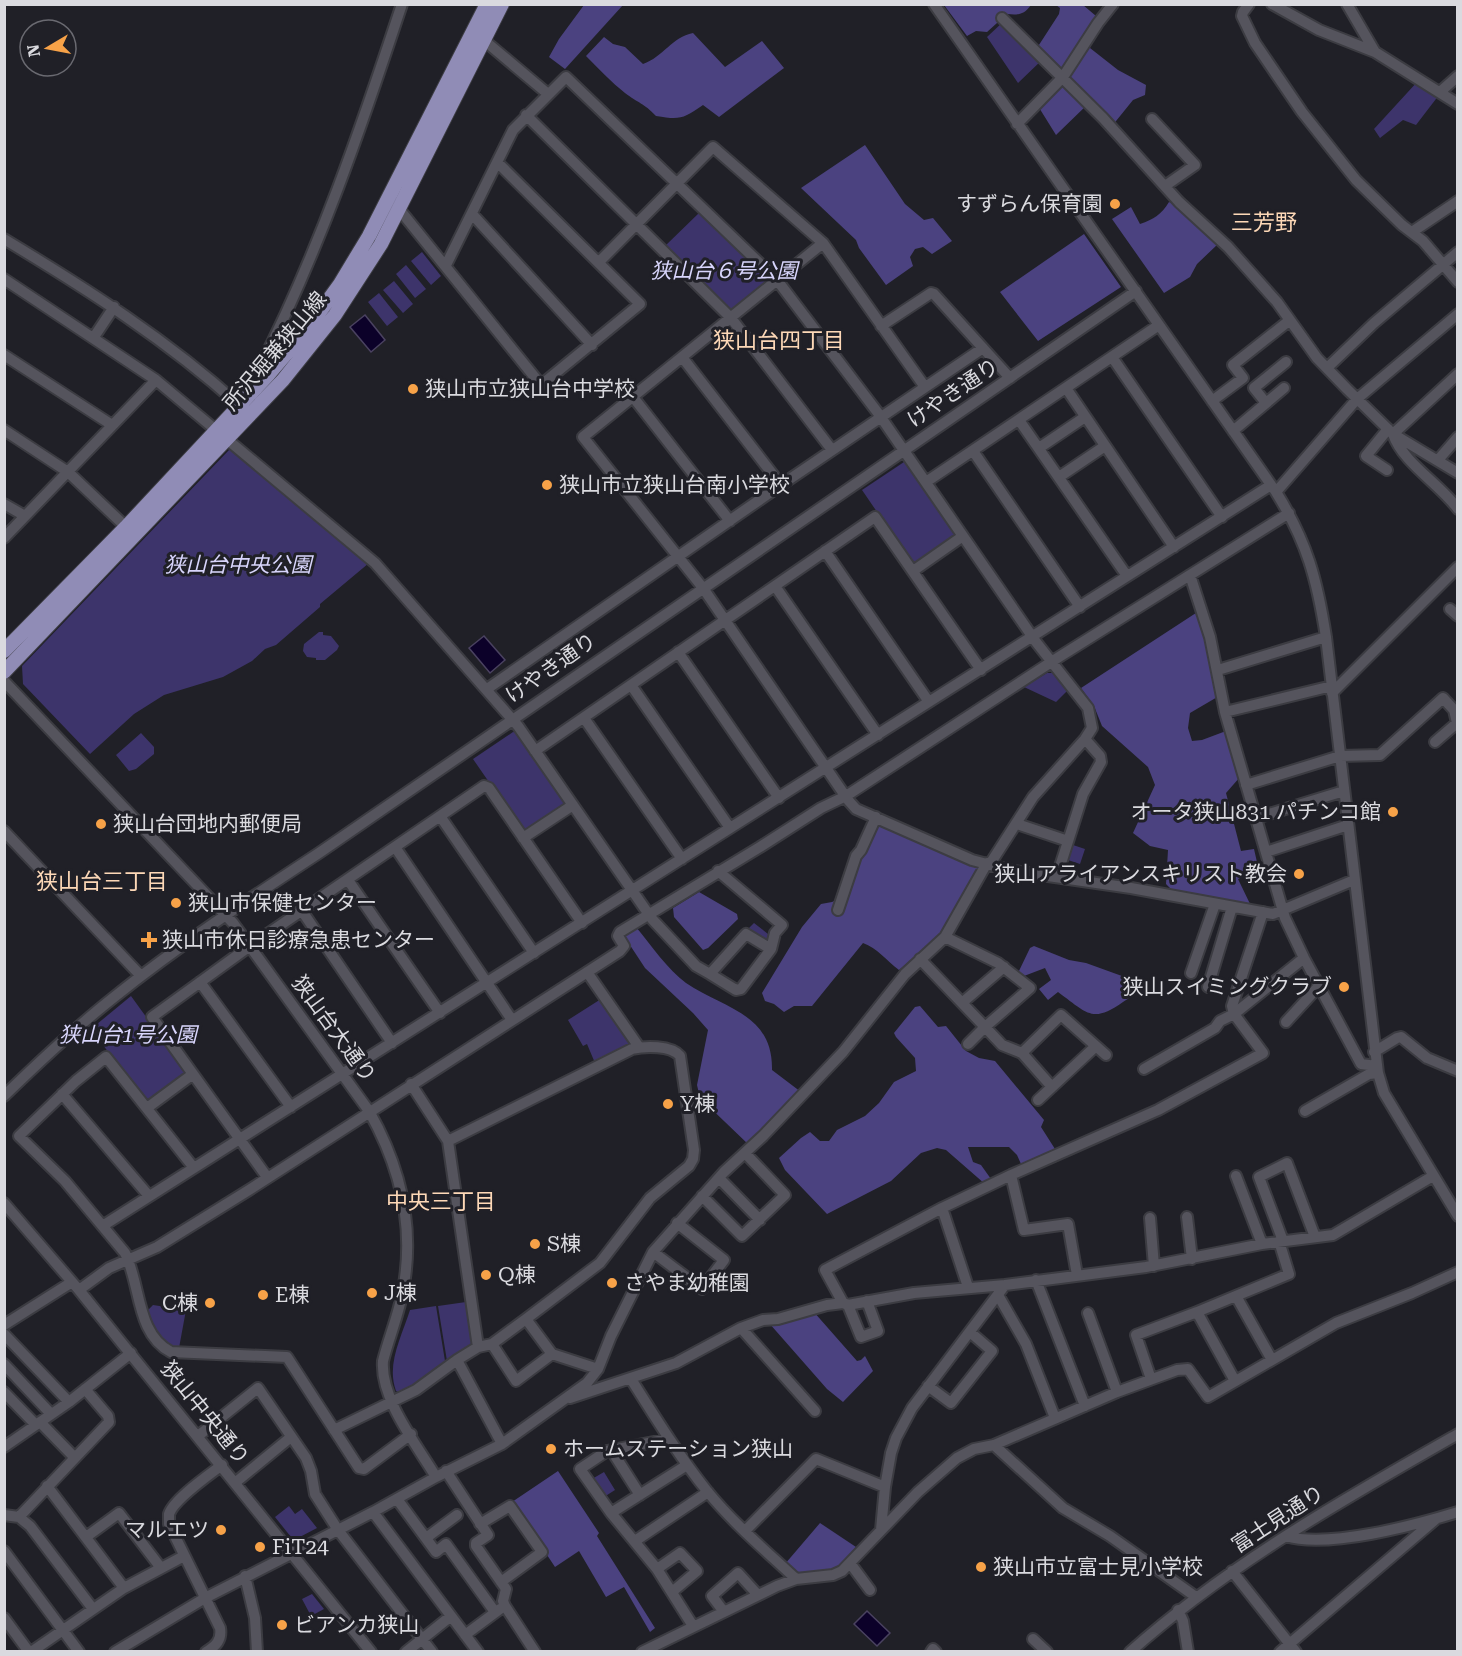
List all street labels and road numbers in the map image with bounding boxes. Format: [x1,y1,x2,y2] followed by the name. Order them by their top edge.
[219,287,331,415] street label: 所沢堀兼狭山線
[903,354,1003,432] street label: けやき通り
[501,628,601,708] street label: けやき通り
[287,971,381,1087] street label: 狭山台大通り
[156,1356,254,1470] street label: 狭山中央通り
[1227,1480,1329,1558] street label: 富士見通り

